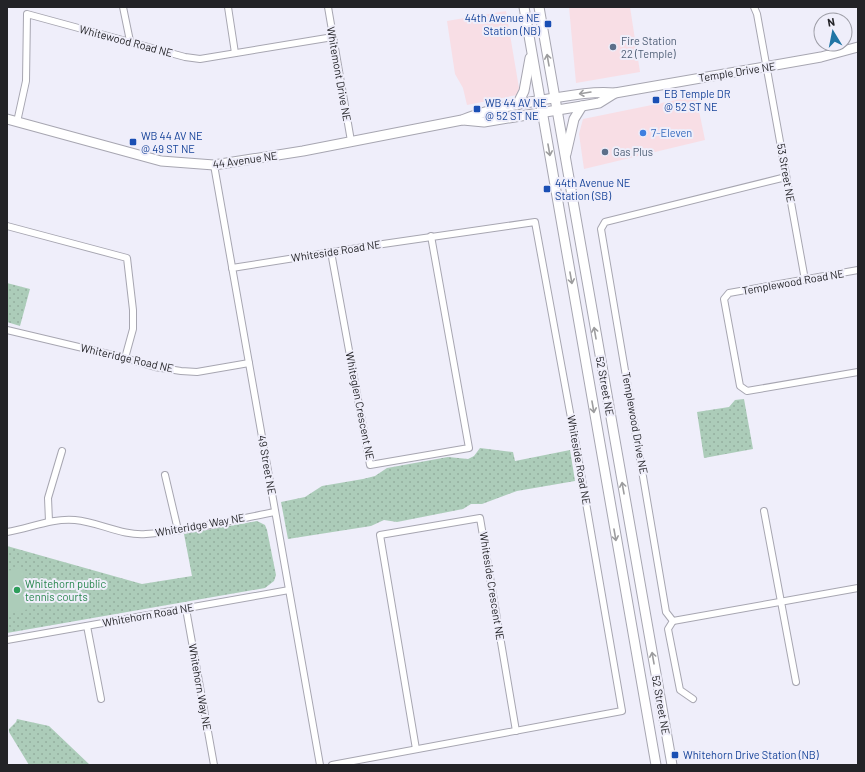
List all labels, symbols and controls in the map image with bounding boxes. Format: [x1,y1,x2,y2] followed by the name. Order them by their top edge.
[465,11,540,37] place label: 44th Avenue NE Station (NB)
[813,12,853,52] north arrow
[826,15,836,29] text: N
[543,19,553,29] marker: 44th Avenue NE Station (NB)
[78,22,175,59] street label: Whitewood Road NE
[325,26,354,123] street label: Whitemont Drive NE
[621,34,677,60] place label: Fire Station 22 (Temple)
[608,42,618,52] marker: Fire Station 22 (Temple)
[544,53,552,66] one-way arrow
[698,59,777,84] street label: Temple Drive NE
[664,87,731,113] place label: EB Temple DR @ 52 ST NE
[579,89,592,97] one-way arrow
[651,95,661,105] marker: EB Temple DR @ 52 ST NE
[485,96,547,122] place label: WB 44 AV NE @ 52 ST NE
[472,104,482,114] marker: WB 44 AV NE @ 52 ST NE
[651,126,692,139] place label: 7-Eleven
[638,128,648,138] marker: 7-Eleven
[141,129,203,155] place label: WB 44 AV NE @ 49 ST NE
[128,137,138,147] marker: WB 44 AV NE @ 49 ST NE
[775,142,798,204] street label: 53 Street NE
[545,143,553,156] one-way arrow
[613,145,653,158] place label: Gas Plus
[600,147,610,157] marker: Gas Plus
[212,148,279,170] street label: 44 Avenue NE
[555,176,631,202] place label: 44th Avenue NE Station (SB)
[542,184,552,194] marker: 44th Avenue NE Station (SB)
[290,237,382,264] street label: Whiteside Road NE
[741,266,845,297] street label: Templewood Road NE
[567,272,575,285] one-way arrow
[591,327,599,340] one-way arrow
[79,340,175,375] street label: Whiteridge Road NE
[344,351,377,461] street label: Whiteglen Crescent NE
[594,355,617,417] street label: 52 Street NE
[620,371,651,475] street label: Templewood Drive NE
[589,400,597,413] one-way arrow
[565,414,594,506] street label: Whiteside Road NE
[256,434,279,496] street label: 49 Street NE
[619,482,627,495] one-way arrow
[154,510,246,539] street label: Whiteridge Way NE
[611,528,619,541] one-way arrow
[478,531,508,641] street label: Whiteside Crescent NE
[25,577,106,603] place label: Whitehorn public tennis courts
[12,585,22,595] marker: Whitehorn public tennis courts
[101,600,195,629] street label: Whitehorn Road NE
[186,642,215,732] street label: Whitehorn Way NE
[649,652,657,665] one-way arrow
[650,674,673,736] street label: 52 Street NE
[683,748,819,761] place label: Whitehorn Drive Station (NB)
[670,750,680,760] marker: Whitehorn Drive Station (NB)

